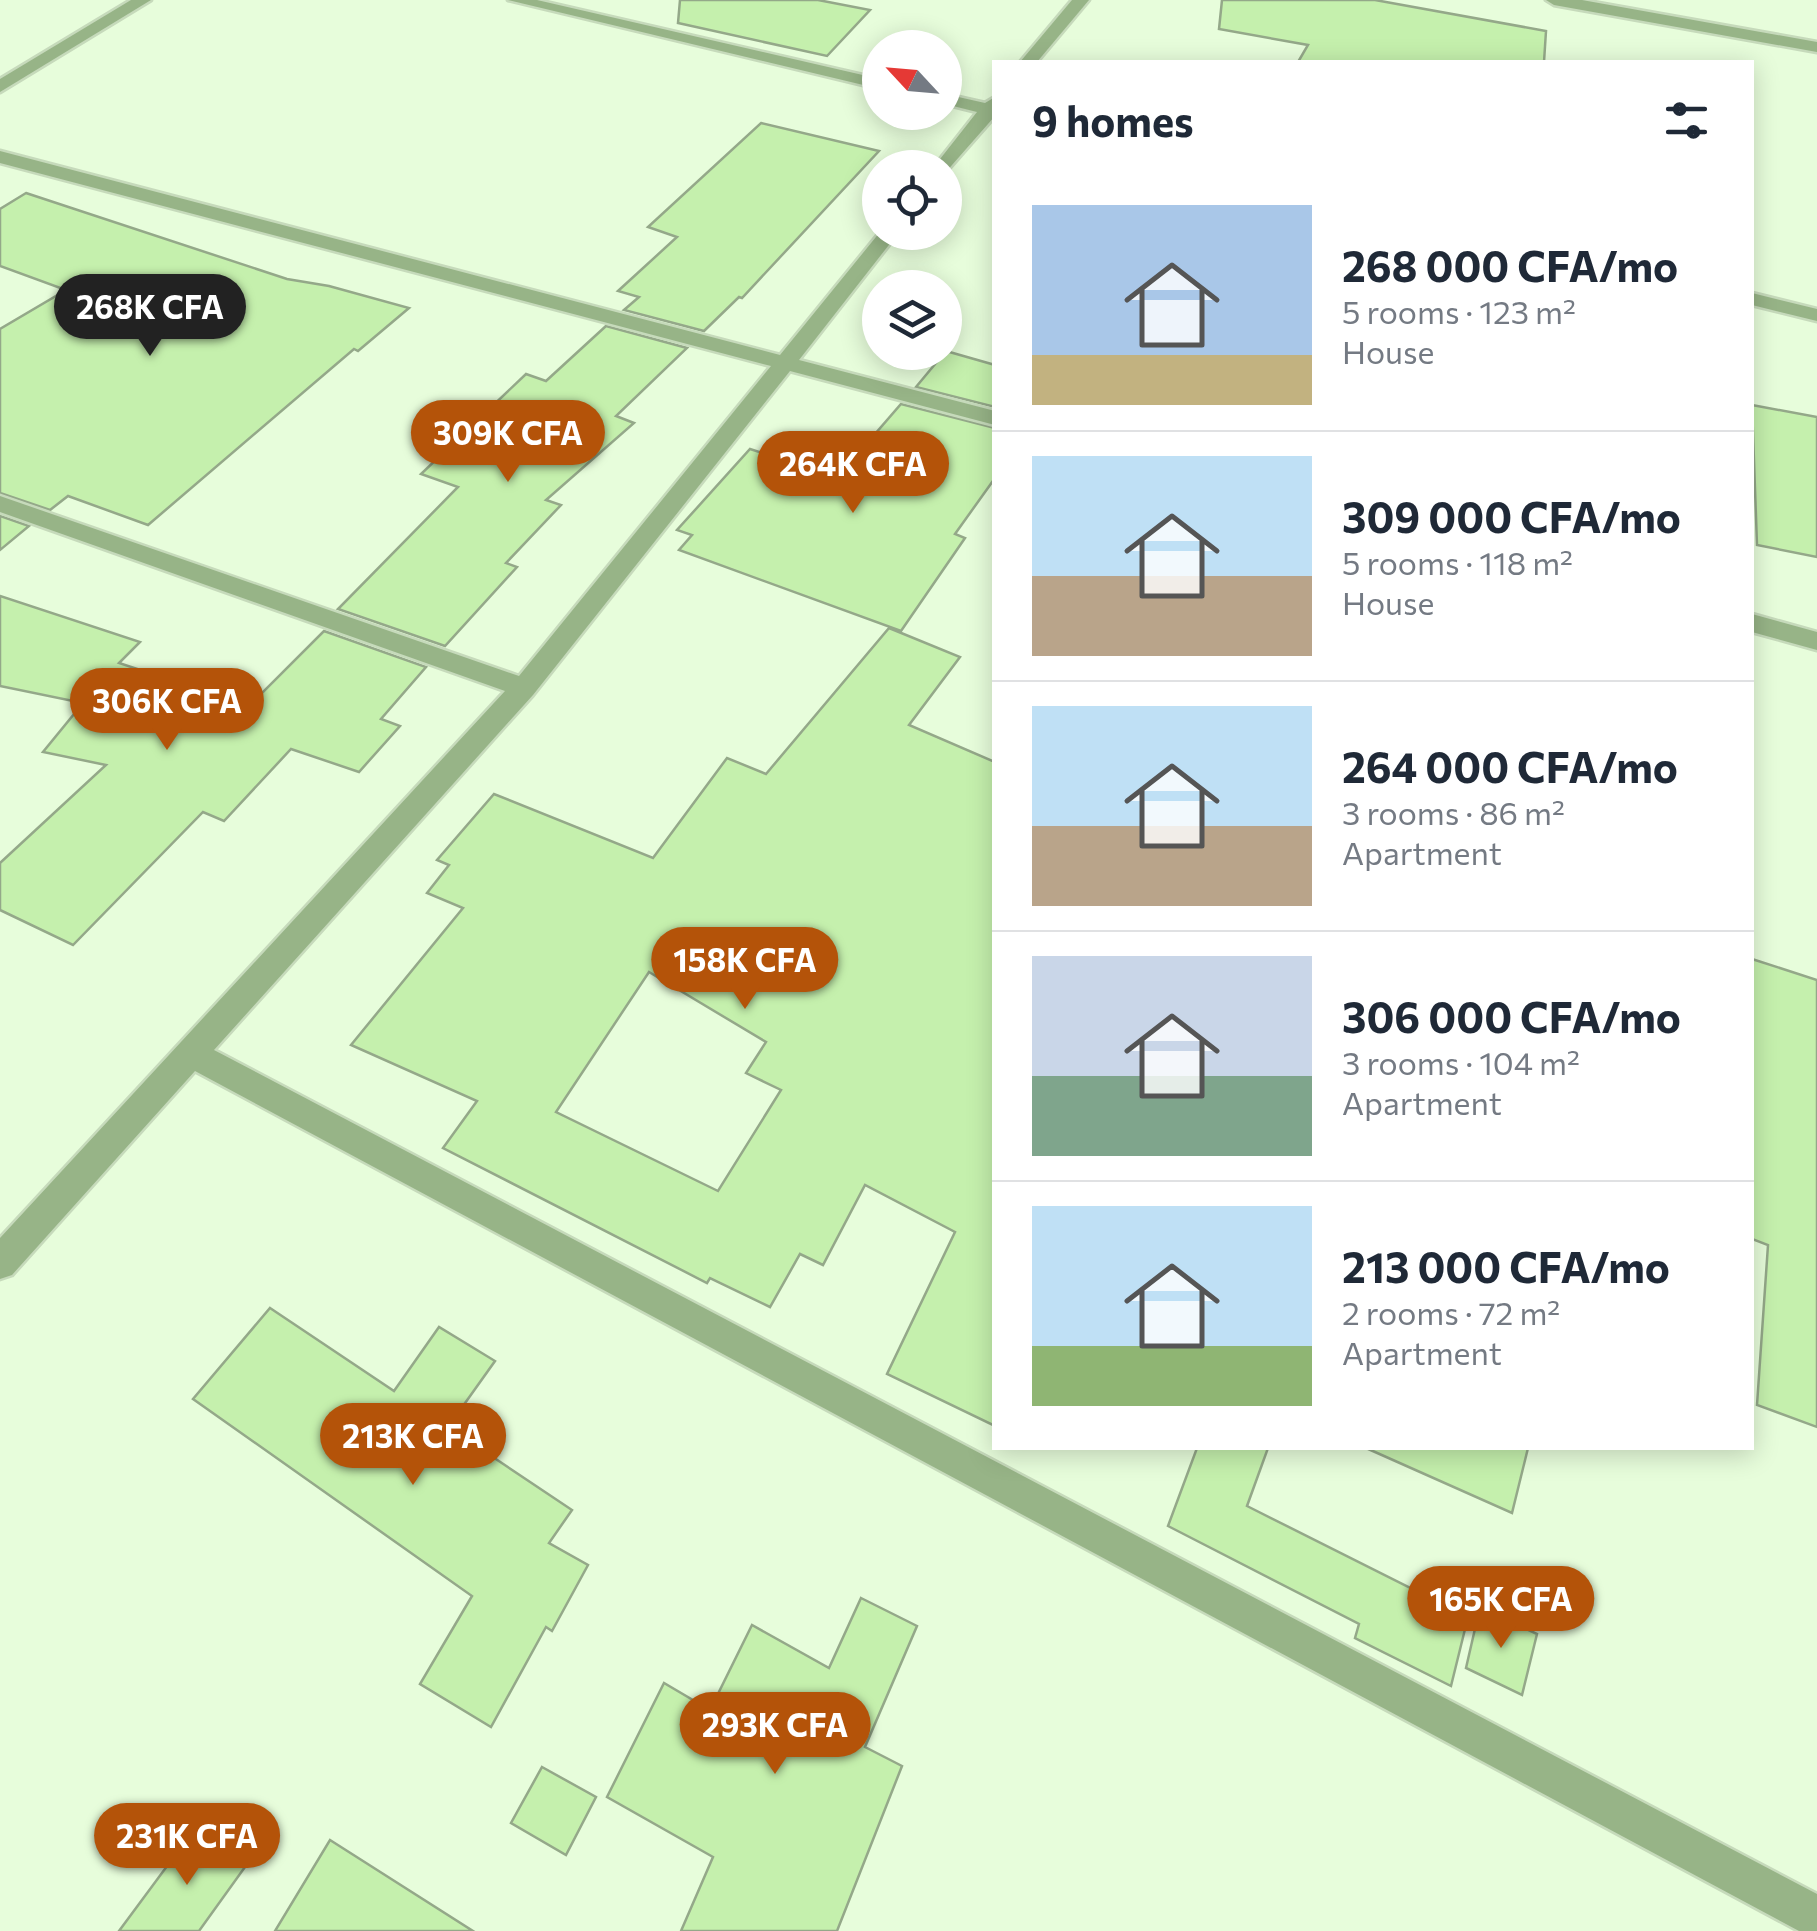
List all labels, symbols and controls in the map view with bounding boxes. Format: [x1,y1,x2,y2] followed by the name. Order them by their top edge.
[862,30,962,130] north arrow
[862,30,962,370] map controls
[1659,93,1714,148] icon: filters
[1032,94,1194,146] text: 9 homes
[862,150,962,250] button: locate
[1342,239,1678,291] text: 268 000 CFA/mo
[1112,245,1232,365] icon: home
[862,270,962,370] button: layers
[47,274,253,359] pin: 268K CFA
[76,286,224,326] text: 268K CFA
[1342,291,1576,331] text: 5 rooms · 123 m²
[1342,331,1434,371] text: House
[405,400,611,485] pin: 309K CFA
[433,412,583,452] text: 309K CFA
[750,431,956,516] pin: 264K CFA
[779,443,927,483] text: 264K CFA
[1342,490,1681,542] text: 309 000 CFA/mo
[1112,496,1232,616] icon: home
[1342,542,1573,582] text: 5 rooms · 118 m²
[1342,582,1434,622] text: House
[64,668,270,753] pin: 306K CFA
[92,680,242,720] text: 306K CFA
[1342,740,1678,792] text: 264 000 CFA/mo
[1112,746,1232,866] icon: home
[1342,792,1565,832] text: 3 rooms · 86 m²
[1342,832,1502,872] text: Apartment
[642,927,848,1012] pin: 158K CFA
[673,939,817,979] text: 158K CFA
[1342,990,1681,1042] text: 306 000 CFA/mo
[1112,996,1232,1116] icon: home
[1342,1042,1580,1082] text: 3 rooms · 104 m²
[1342,1082,1502,1122] text: Apartment
[1342,1240,1670,1292] text: 213 000 CFA/mo
[1112,1246,1232,1366] icon: home
[1342,1292,1560,1332] text: 2 rooms · 72 m²
[1342,1332,1502,1372] text: Apartment
[310,1403,516,1488] pin: 213K CFA
[342,1415,484,1455] text: 213K CFA
[1398,1566,1604,1651] pin: 165K CFA
[1429,1578,1573,1618] text: 165K CFA
[672,1692,878,1777] pin: 293K CFA
[702,1704,848,1744] text: 293K CFA
[84,1803,290,1888] pin: 231K CFA
[116,1815,258,1855] text: 231K CFA

